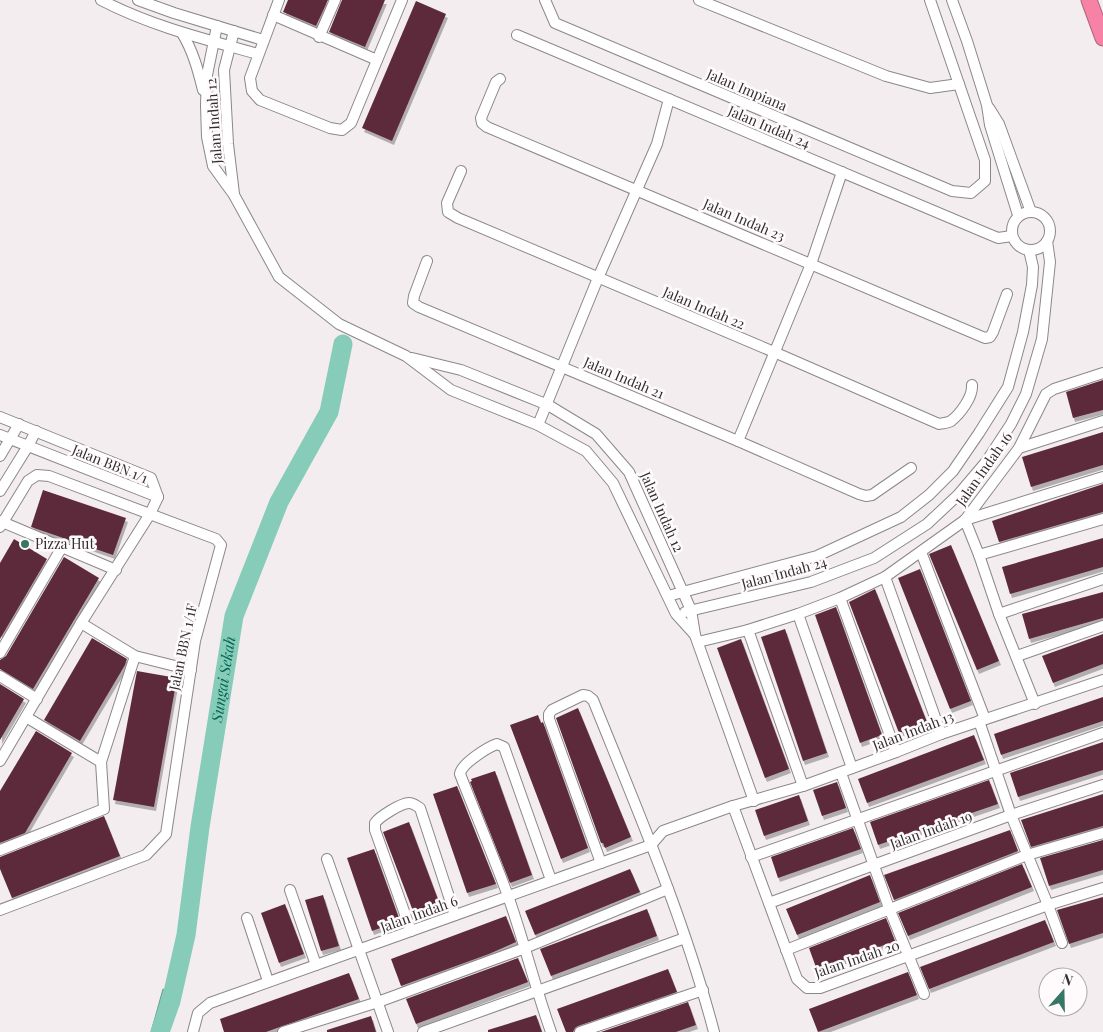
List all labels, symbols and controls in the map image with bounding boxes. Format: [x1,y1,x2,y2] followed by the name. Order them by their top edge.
[703,64,790,115] street label: Jalan Impiana
[201,77,226,166] street label: Jalan Indah 12
[724,100,813,152] street label: Jalan Indah 24
[700,193,788,245] street label: Jalan Indah 23
[659,281,748,333] street label: Jalan Indah 22
[580,352,667,403] street label: Jalan Indah 21
[950,428,1016,510] street label: Jalan Indah 16
[69,439,151,487] street label: Jalan BBN 1/1
[636,468,689,555] street label: Jalan Indah 12
[35,534,95,553] place label: Pizza Hut
[19,538,31,550] marker: Pizza Hut
[738,552,829,593] street label: Jalan Indah 24
[164,602,201,693] street label: Jalan BBN 1/1F
[206,635,240,725] water label: Sungai Sekah
[869,706,956,755] street label: Jalan Indah 13
[886,806,975,854] street label: Jalan Indah 19
[376,891,460,937] street label: Jalan Indah 6
[811,935,902,982] street label: Jalan Indah 20
[1038,967,1088,1017] north arrow
[1060,969,1076,990] text: N

